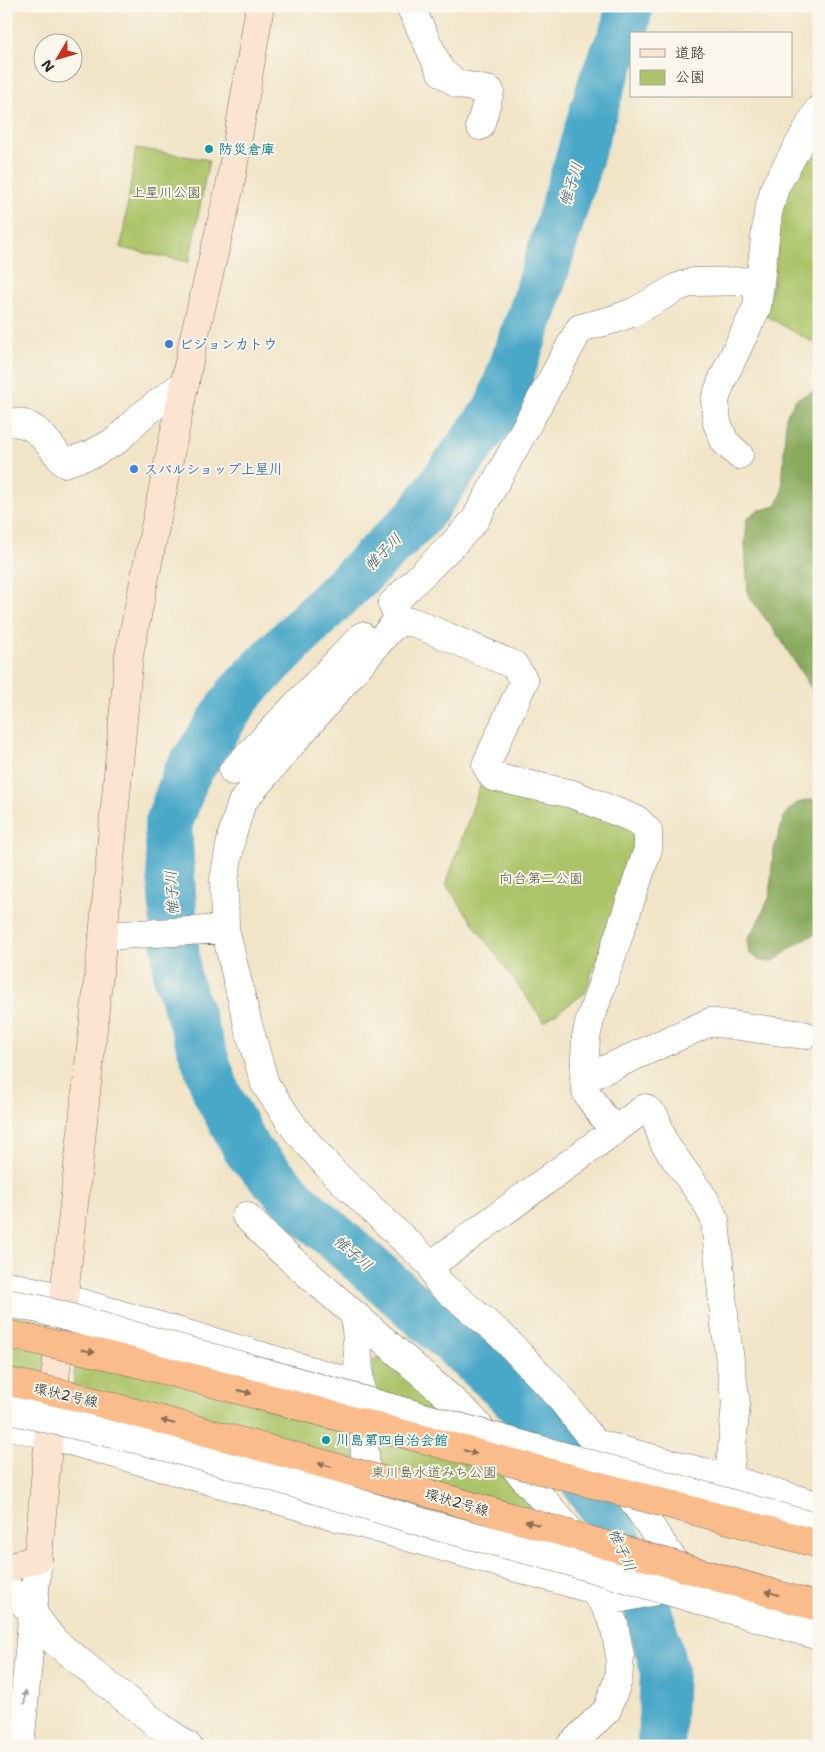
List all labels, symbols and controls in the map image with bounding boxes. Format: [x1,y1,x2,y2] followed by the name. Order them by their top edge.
[32,32,82,82] north arrow
[630,32,792,98] legend
[675,43,705,63] text: 道路
[37,56,58,76] text: N
[675,67,705,87] text: 公園
[219,140,275,158] place label: 防災倉庫
[203,143,215,155] marker: 防災倉庫
[555,160,587,208] water label: 帷子川
[131,183,201,201] park label: 上星川公園
[179,335,277,353] place label: ビジョンカトウ
[163,338,175,350] marker: ビジョンカトウ
[144,460,283,478] place label: スバルショップ上星川
[128,463,140,475] marker: スバルショップ上星川
[360,529,406,575] water label: 帷子川
[499,869,583,887] park label: 向台第二公園
[161,870,183,916] water label: 帷子川
[329,1231,377,1275] water label: 帷子川
[81,1347,96,1355] one-way arrow
[32,1379,100,1411] street label: 環状2号線
[238,1388,253,1396] one-way arrow
[161,1417,176,1425] one-way arrow
[336,1431,448,1449] place label: 川島第四自治会館
[320,1434,332,1446] marker: 川島第四自治会館
[463,1448,478,1456] one-way arrow
[317,1460,332,1468] one-way arrow
[371,1463,497,1481] park label: 東川島水道みち公園
[423,1484,491,1520] street label: 環状2号線
[524,1519,539,1527] one-way arrow
[604,1525,640,1575] water label: 帷子川
[764,1589,780,1597] one-way arrow
[21,1689,29,1705] one-way arrow

